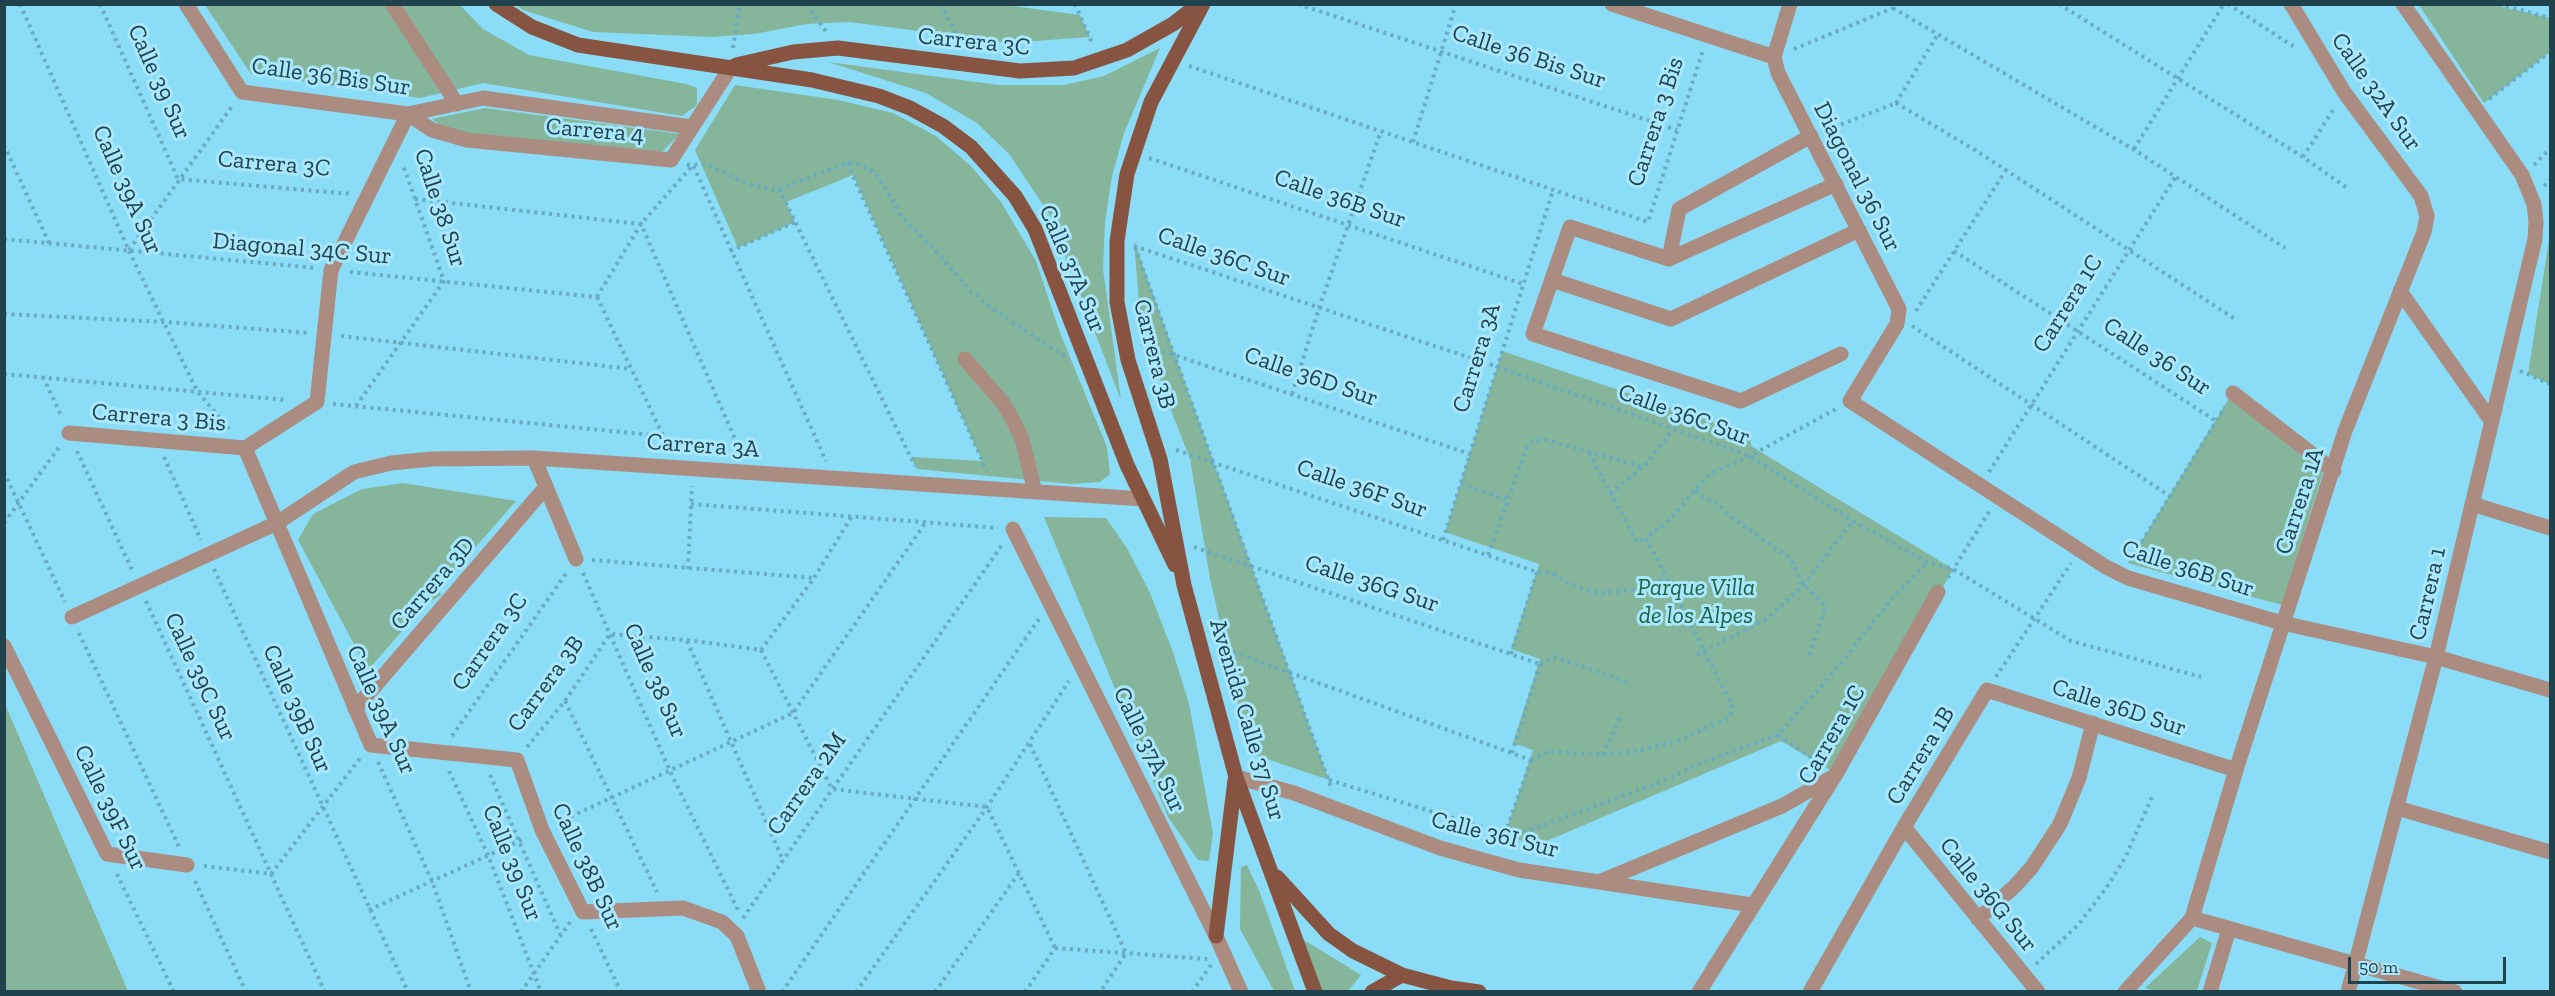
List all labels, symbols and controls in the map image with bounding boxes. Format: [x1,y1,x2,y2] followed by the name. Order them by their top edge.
[1448,19,1610,95] street label: Calle 36 Bis Sur
[121,20,197,144] street label: Calle 39 Sur
[916,22,1032,62] street label: Carrera 3C
[2325,27,2427,157] street label: Calle 32A Sur
[250,52,412,102] street label: Calle 36 Bis Sur
[1622,54,1690,190] street label: Carrera 3 Bis
[1807,97,1907,257] street label: Diagonal 36 Sur
[545,112,645,150] street label: Carrera 4
[86,121,168,259] street label: Calle 39A Sur
[217,145,331,183] street label: Carrera 3C
[407,145,473,271] street label: Calle 38 Sur
[1270,163,1410,235] street label: Calle 36B Sur
[1032,201,1112,337] street label: Calle 37A Sur
[1154,221,1294,293] street label: Calle 36C Sur
[211,227,393,271] street label: Diagonal 34C Sur
[2027,250,2109,358] street label: Carrera 1C
[1126,296,1182,412] street label: Carrera 3B
[1447,300,1507,416] street label: Carrera 3A
[2098,311,2216,403] street label: Calle 36 Sur
[1240,341,1382,413] street label: Calle 36D Sur
[1614,378,1754,452] street label: Calle 36C Sur
[91,398,227,438] street label: Carrera 3 Bis
[646,428,760,464] street label: Carrera 3A
[2269,444,2331,558] street label: Carrera 1A
[1293,453,1431,525] street label: Calle 36F Sur
[385,531,481,637] street label: Carrera 3D
[2118,534,2258,604] street label: Calle 36B Sur
[2403,545,2453,643] street label: Carrera 1
[1301,549,1443,619] street label: Calle 36G Sur
[1637,574,1755,630] park label: Parque Villa de los Alpes
[446,588,534,696] street label: Carrera 3C
[158,608,242,746] street label: Calle 39C Sur
[1203,616,1291,824] street label: Avenida Calle 37 Sur
[617,619,693,743] street label: Calle 38 Sur
[501,630,591,738] street label: Carrera 3B
[256,640,338,778] street label: Calle 39B Sur
[340,641,422,779] street label: Calle 39A Sur
[2048,673,2190,743] street label: Calle 36D Sur
[1792,680,1872,790] street label: Carrera 1C
[1106,683,1192,817] street label: Calle 37A Sur
[1880,702,1962,810] street label: Carrera 1B
[761,727,853,841] street label: Carrera 2M
[67,740,153,876] street label: Calle 39F Sur
[545,799,629,935] street label: Calle 38B Sur
[476,801,548,925] street label: Calle 39 Sur
[1428,805,1562,865] street label: Calle 36I Sur
[1933,832,2043,958] street label: Calle 36G Sur
[2351,945,2508,983] scale bar
[2359,956,2398,978] text: 50 m

